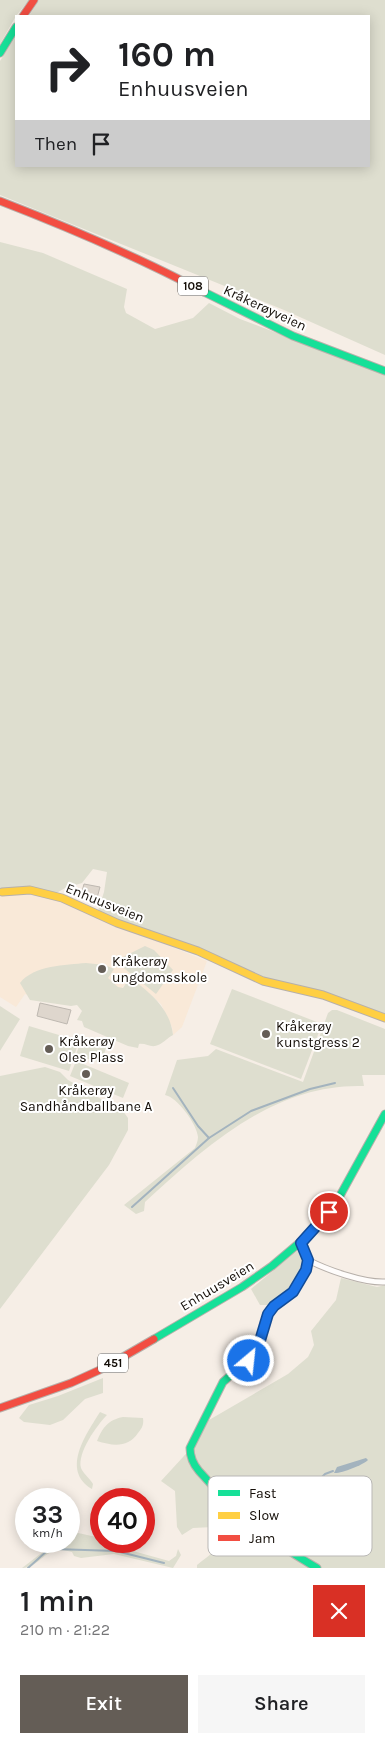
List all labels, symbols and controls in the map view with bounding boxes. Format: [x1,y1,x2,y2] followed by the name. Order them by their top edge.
[118,34,216,75] text: 160 m
[35,35,100,100] icon: right
[118,76,249,102] text: Enhuusveien
[87,130,115,158] icon: arrive
[35,133,77,155] text: Then
[178,276,208,296] road number: 108
[221,281,309,335] street label: Kråkerøyveien
[63,880,147,926] street label: Enhuusveien
[112,953,207,986] place label: Kråkerøy ungdomsskole
[96,963,108,975] marker: Kråkerøy ungdomsskole
[276,1018,360,1051] place label: Kråkerøy kunstgress 2
[260,1028,272,1040] marker: Kråkerøy kunstgress 2
[59,1033,124,1066] place label: Kråkerøy Oles Plass
[43,1043,55,1055] marker: Kråkerøy Oles Plass
[80,1068,92,1080] marker: Kråkerøy Sandhåndballbane A
[20,1082,152,1115] place label: Kråkerøy Sandhåndballbane A
[308,1191,350,1233] pin
[315,1198,343,1226] icon: arrive
[177,1257,257,1315] street label: Enhuusveien
[222,1334,274,1386] position arrow
[98,1354,128,1372] road number: 451
[208,1476,372,1556] legend
[249,1485,276,1502] text: Fast
[90,1488,155,1553] speed limit sign: 40
[32,1500,63,1529] text: 33
[249,1507,279,1524] text: Slow
[32,1526,63,1540] text: km/h
[249,1530,275,1547] text: Jam
[20,1583,94,1619] text: 1 min
[313,1585,365,1637] button: close
[20,1620,110,1639] text: 210 m · 21:22
[20,1675,188,1733] button: Exit
[198,1675,365,1733] button: Share

